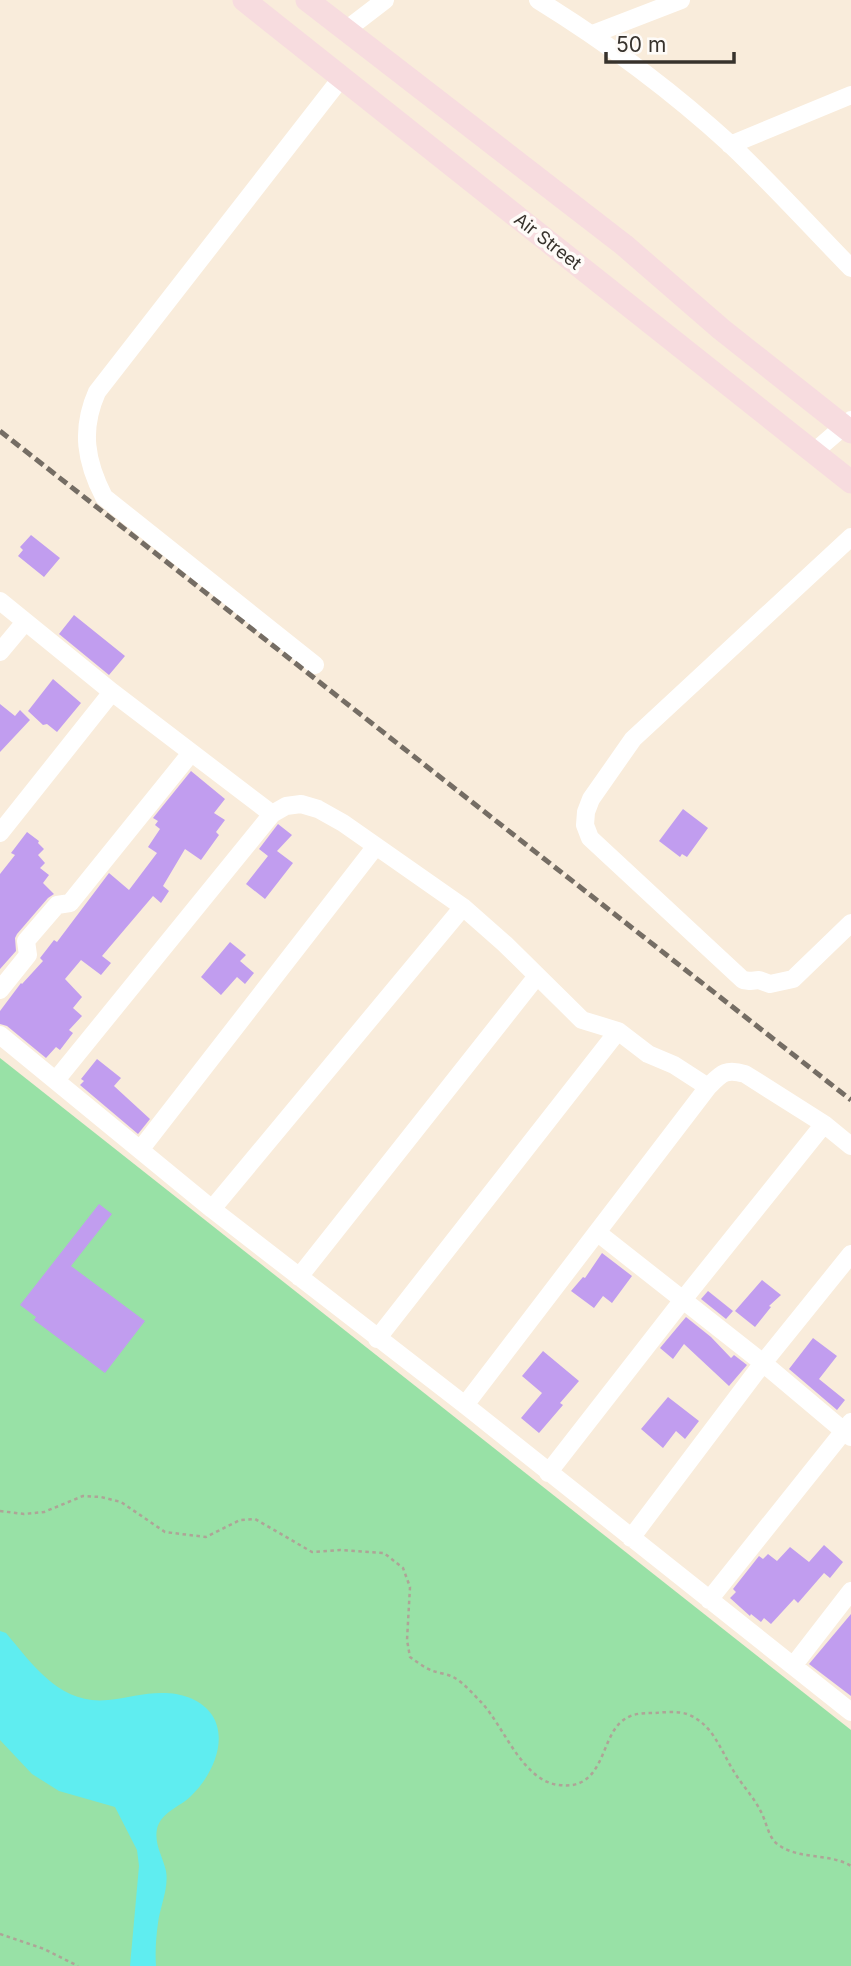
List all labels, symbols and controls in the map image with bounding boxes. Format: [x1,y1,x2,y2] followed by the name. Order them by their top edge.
[606,21,734,65] scale bar
[616,32,666,57] text: 50 m
[510,208,586,274] street label: Air Street

